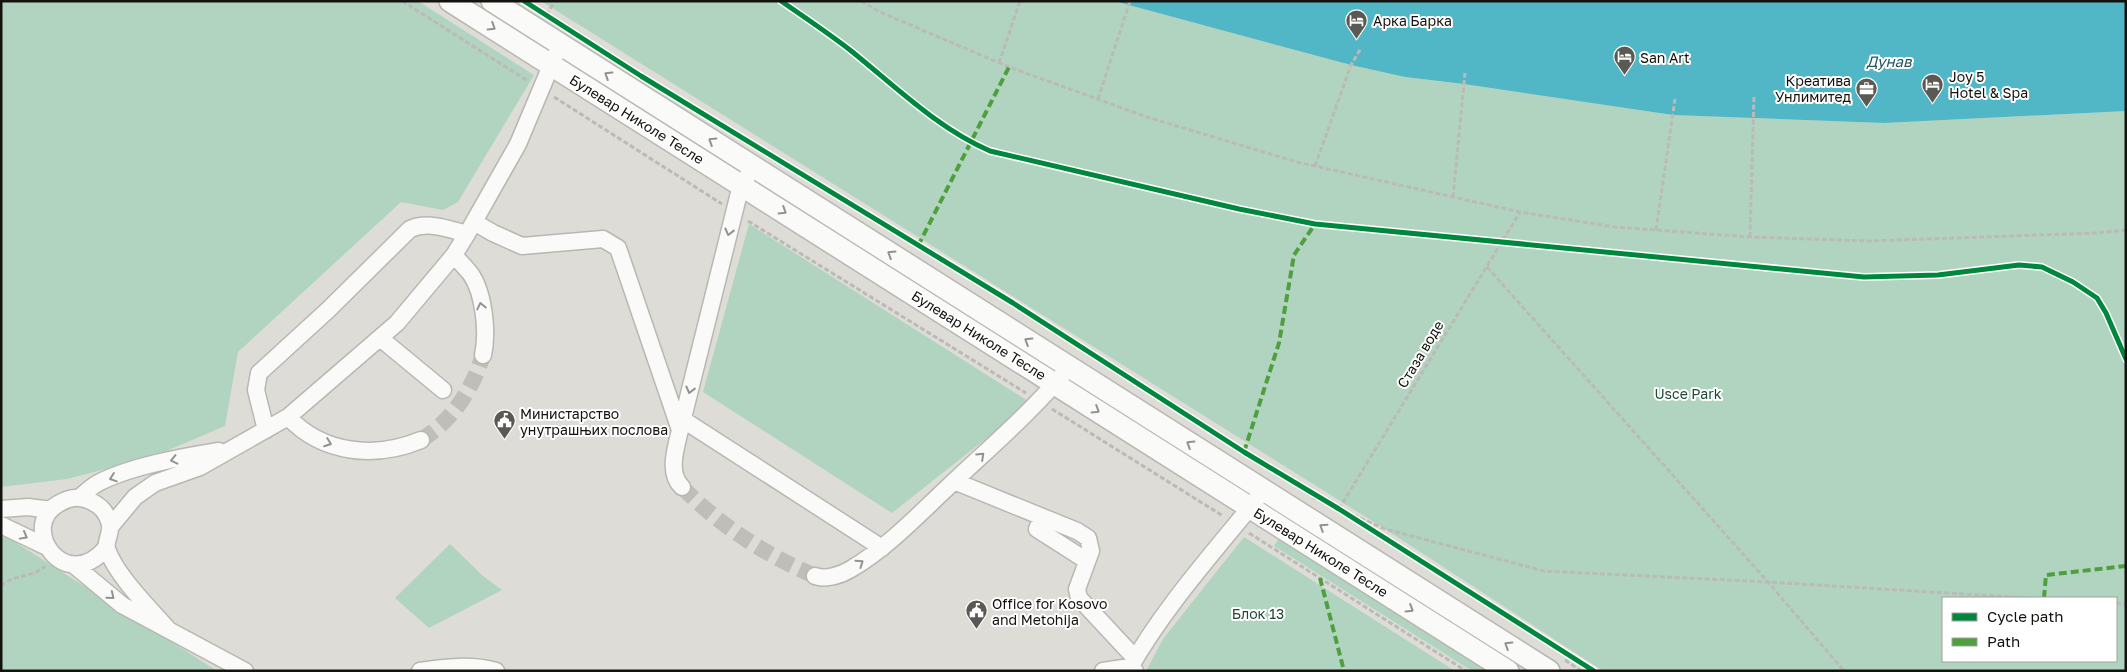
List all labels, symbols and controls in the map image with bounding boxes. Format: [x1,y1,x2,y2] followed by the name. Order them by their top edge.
[1345,8,1369,39] hotel icon: Арка Барка
[1373,12,1452,29] place label: Арка Барка
[486,21,495,30] one-way arrow
[1612,45,1636,76] hotel icon: San Art
[1640,49,1690,66] place label: San Art
[1865,52,1913,71] water label: Дунав
[1949,68,2028,101] place label: Joy 5 Hotel & Spa
[567,71,707,167] street label: Булевар Николе Тесле
[604,71,613,81] one-way arrow
[1775,72,1852,105] place label: Креатива Унлимитед
[1921,72,1945,103] hotel icon: Joy 5 Hotel & Spa
[1855,76,1879,107] office icon: Креатива Унлимитед
[709,138,718,147] one-way arrow
[777,205,786,214] one-way arrow
[725,227,735,235] one-way arrow
[887,251,896,260] one-way arrow
[909,287,1049,383] street label: Булевар Николе Тесле
[476,302,487,311] one-way arrow
[1393,317,1447,391] street label: Стаза воде
[1024,337,1033,347] one-way arrow
[685,385,696,394] one-way arrow
[1654,385,1722,402] park label: Usce Park
[1091,404,1100,413] one-way arrow
[520,405,668,438] place label: Министарство унутрашњих послова
[492,409,516,440] public building icon: Министарство унутрашњих послова
[323,437,331,447] one-way arrow
[1187,440,1196,450] one-way arrow
[976,453,985,462] one-way arrow
[170,454,178,465] one-way arrow
[109,472,118,482] one-way arrow
[1251,504,1391,600] street label: Булевар Николе Тесле
[1319,524,1328,534] one-way arrow
[18,530,27,540] one-way arrow
[854,560,864,569] one-way arrow
[106,591,115,600] one-way arrow
[992,595,1107,628] place label: Office for Kosovo and Metohija
[1942,597,2117,662] legend
[964,599,988,630] public building icon: Office for Kosovo and Metohija
[1404,602,1413,612] one-way arrow
[1232,605,1284,622] park label: Блок 13
[1987,607,2063,625] text: Cycle path
[1987,632,2020,650] text: Path
[1504,641,1513,651] one-way arrow

